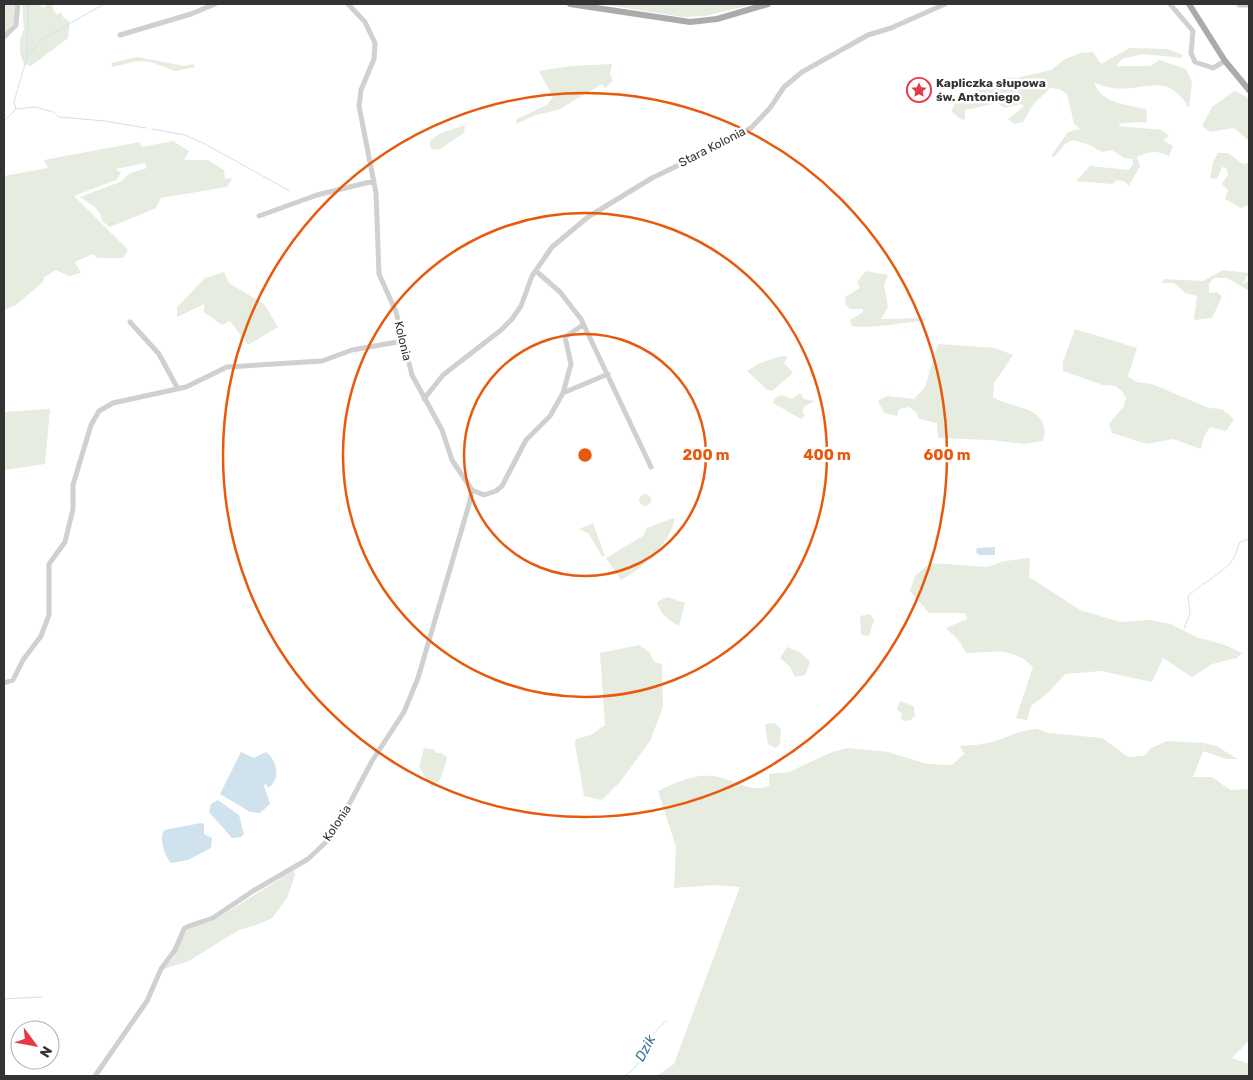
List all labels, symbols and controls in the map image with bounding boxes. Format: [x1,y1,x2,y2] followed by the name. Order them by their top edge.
[936,76,1046,104] place label: Kapliczka słupowa św. Antoniego
[906,77,932,103] place icon: Kapliczka słupowa św. Antoniego
[676,124,748,170] street label: Stara Kolonia
[392,320,414,362] street label: Kolonia
[576,446,594,464] centre of rings
[682,446,730,464] text: 200 m
[803,446,851,464] text: 400 m
[923,446,971,464] text: 600 m
[320,802,354,844] street label: Kolonia
[10,1020,60,1070] north arrow
[631,1031,660,1064] water label: Dzik
[36,1043,55,1060] text: N

